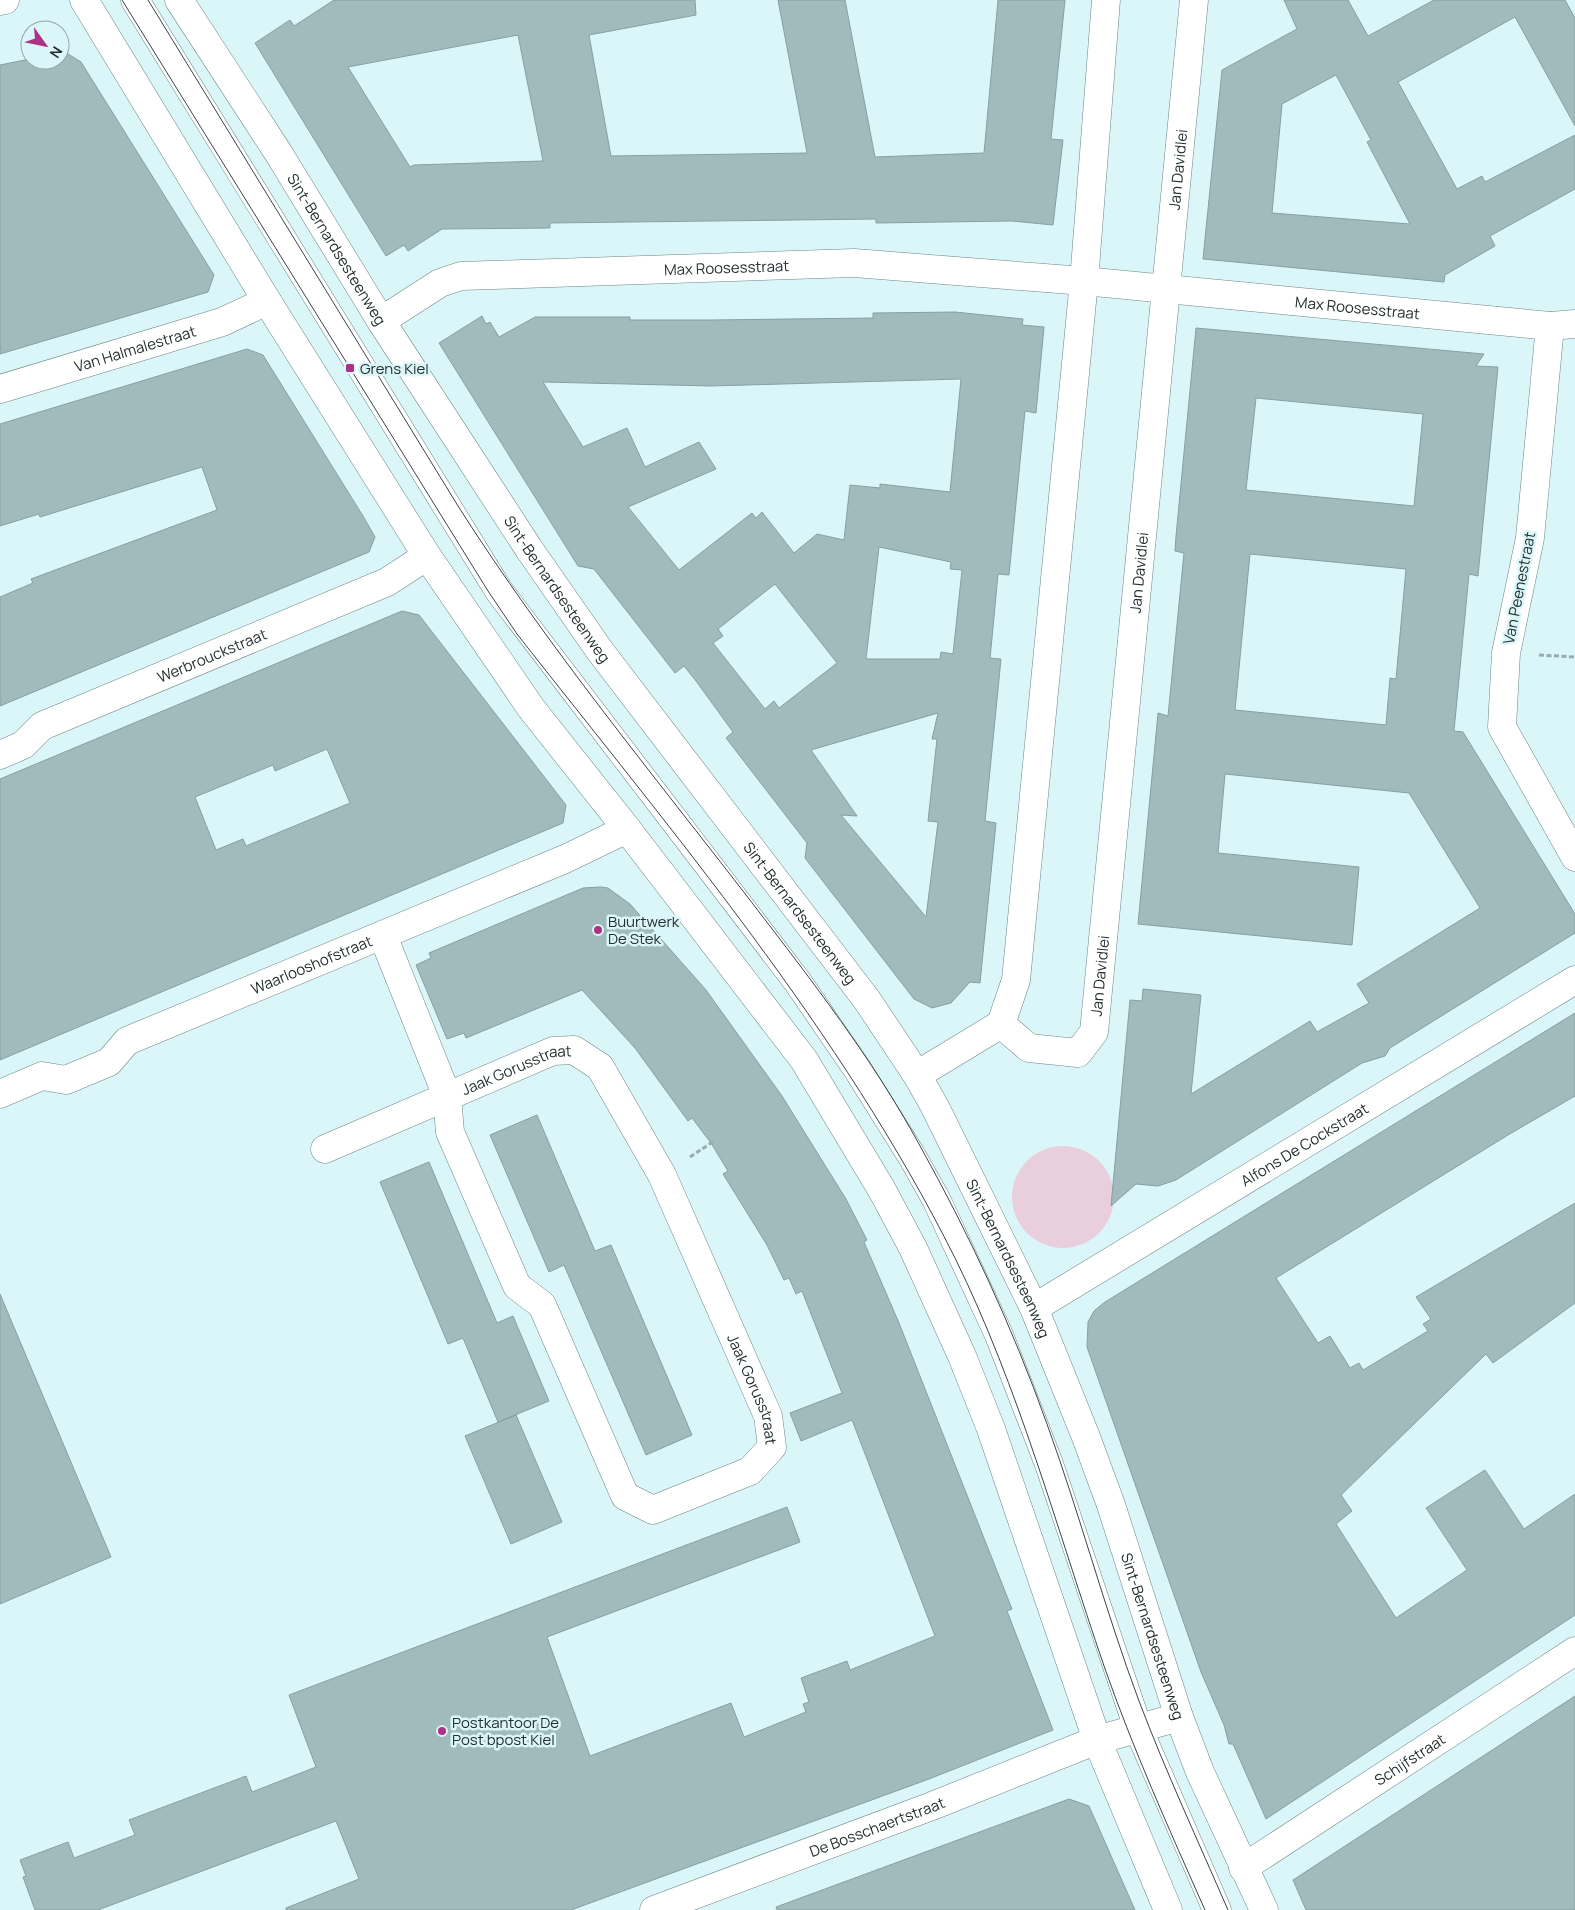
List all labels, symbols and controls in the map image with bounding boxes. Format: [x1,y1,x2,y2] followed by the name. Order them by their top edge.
[20,20,70,70] north arrow
[46,43,67,62] text: N
[1163,128,1192,211] street label: Jan Davidlei
[283,169,391,329] street label: Sint-Bernardsesteenweg
[664,255,789,280] street label: Max Roosesstraat
[1294,291,1421,324] street label: Max Roosesstraat
[72,320,198,376] street label: Van Halmalestraat
[360,358,429,379] place label: Grens Kiel
[344,362,356,374] marker: Grens Kiel
[499,511,615,667] street label: Sint-Bernardsesteenweg
[1498,530,1540,646] street label: Van Peenestraat
[1124,531,1153,614] street label: Jan Davidlei
[154,623,270,687] street label: Werbrouckstraat
[739,837,862,988] street label: Sint-Bernardsesteenweg
[608,911,680,949] place label: Buurtwerk De Stek
[592,924,604,936] marker: Buurtwerk De Stek
[248,930,375,999] street label: Waarlooshofstraat
[1085,934,1114,1017] street label: Jan Davidlei
[458,1040,572,1100] street label: Jaak Gorusstraat
[1237,1097,1372,1191] street label: Alfons De Cockstraat
[961,1175,1055,1341] street label: Sint-Bernardsesteenweg
[723,1330,782,1446] street label: Jaak Gorusstraat
[1116,1550,1190,1722] street label: Sint-Bernardsesteenweg
[452,1712,559,1750] place label: Postkantoor De Post bpost Kiel
[436,1725,448,1737] marker: Postkantoor De Post bpost Kiel
[1370,1728,1449,1790] street label: Schijfstraat
[806,1792,948,1862] street label: De Bosschaertstraat

